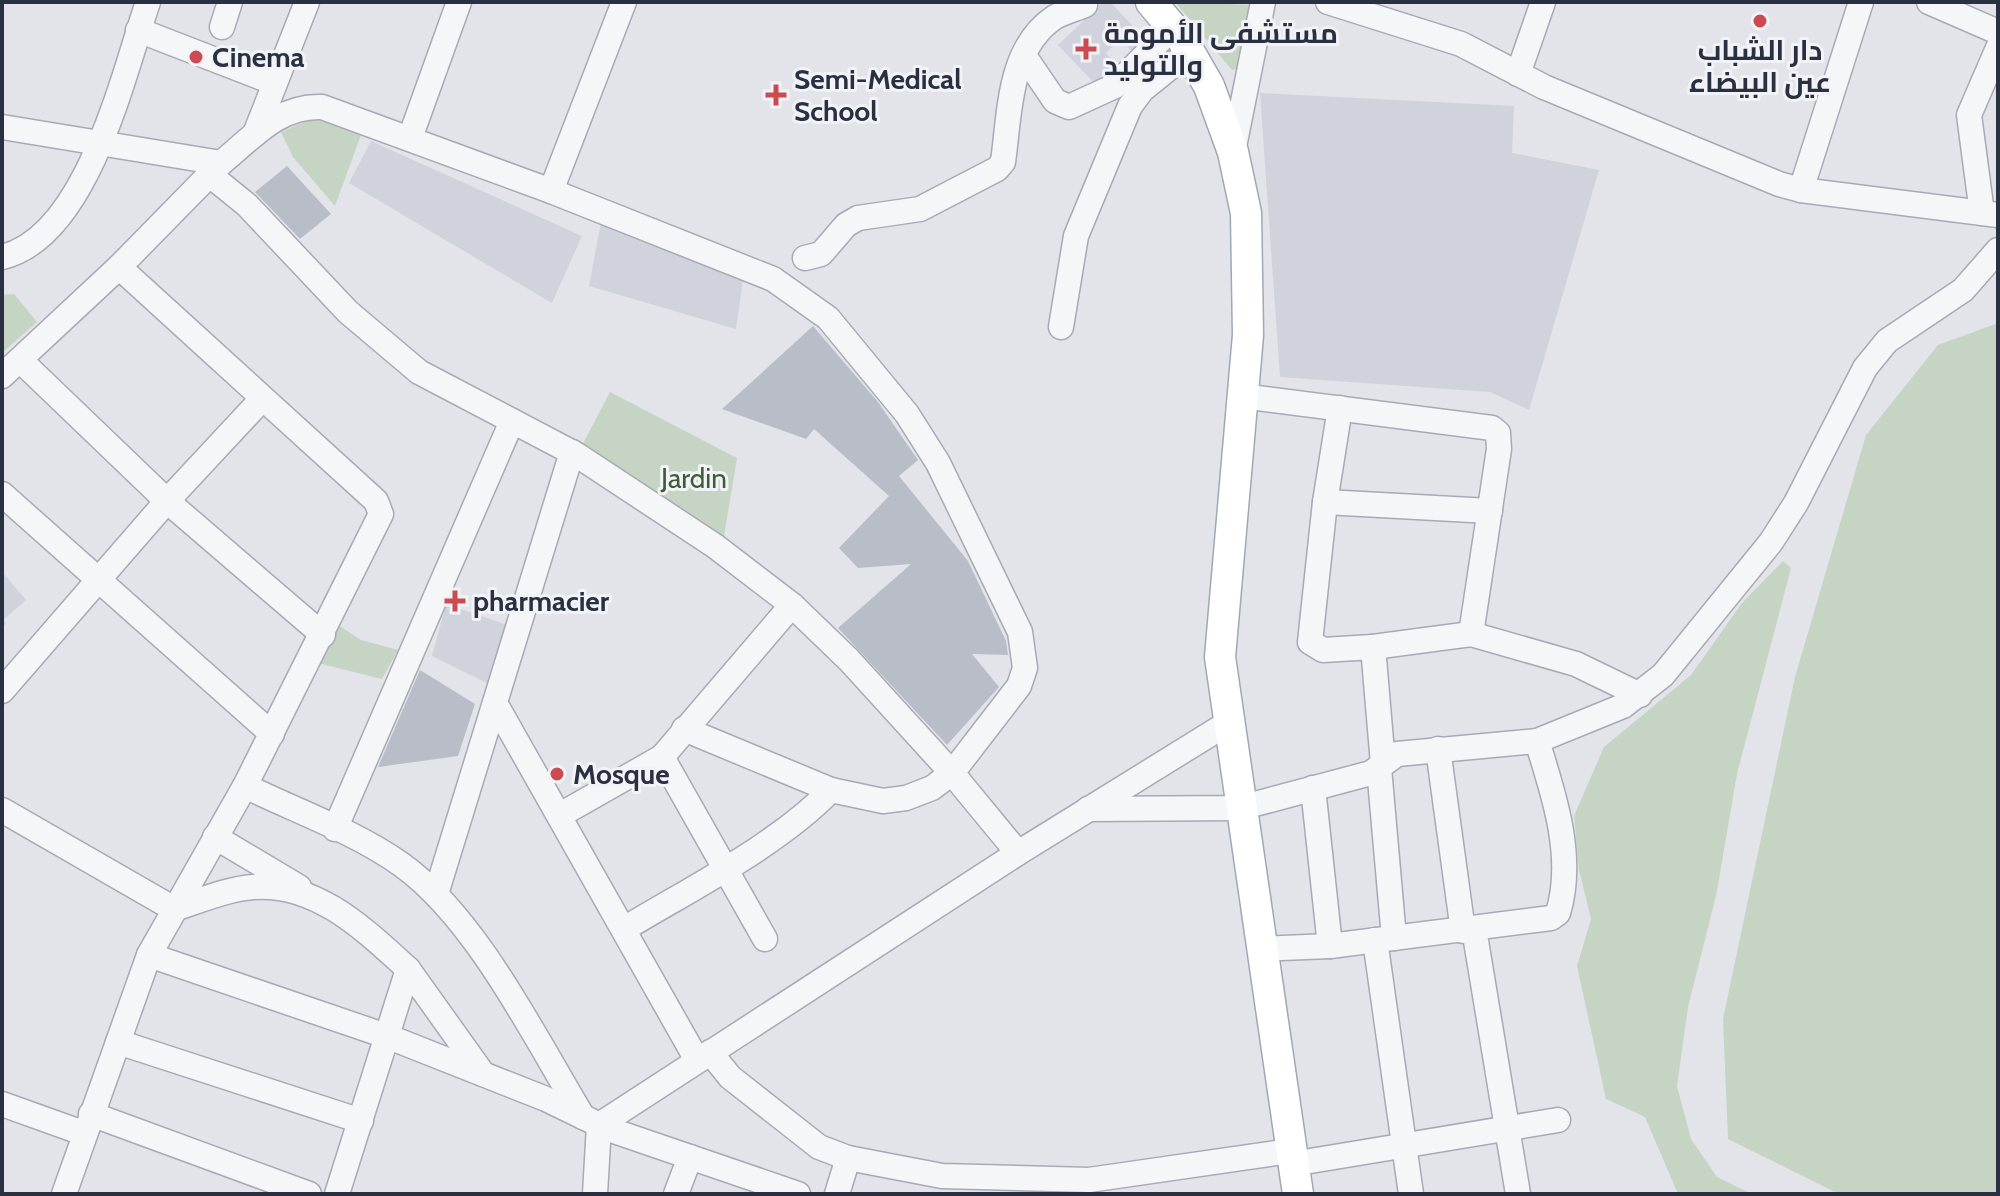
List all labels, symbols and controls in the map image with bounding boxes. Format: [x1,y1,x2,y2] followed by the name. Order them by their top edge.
[1751,12,1769,30] marker: دار الشباب عين البيضاء
[1104,16,1338,82] place label: مستشفى الأمومة والتوليد
[1689,33,1831,99] place label: دار الشباب عين البيضاء
[1075,38,1097,60] marker: مستشفى الأمومة والتوليد
[212,40,305,74] place label: Cinema
[187,48,205,66] marker: Cinema
[794,62,962,128] place label: Semi-Medical School
[765,84,787,106] marker: Semi-Medical School
[660,461,727,495] park label: Jardin
[473,584,610,618] place label: pharmacier
[444,590,466,612] marker: pharmacier
[573,757,670,791] place label: Mosque
[548,765,566,783] marker: Mosque

